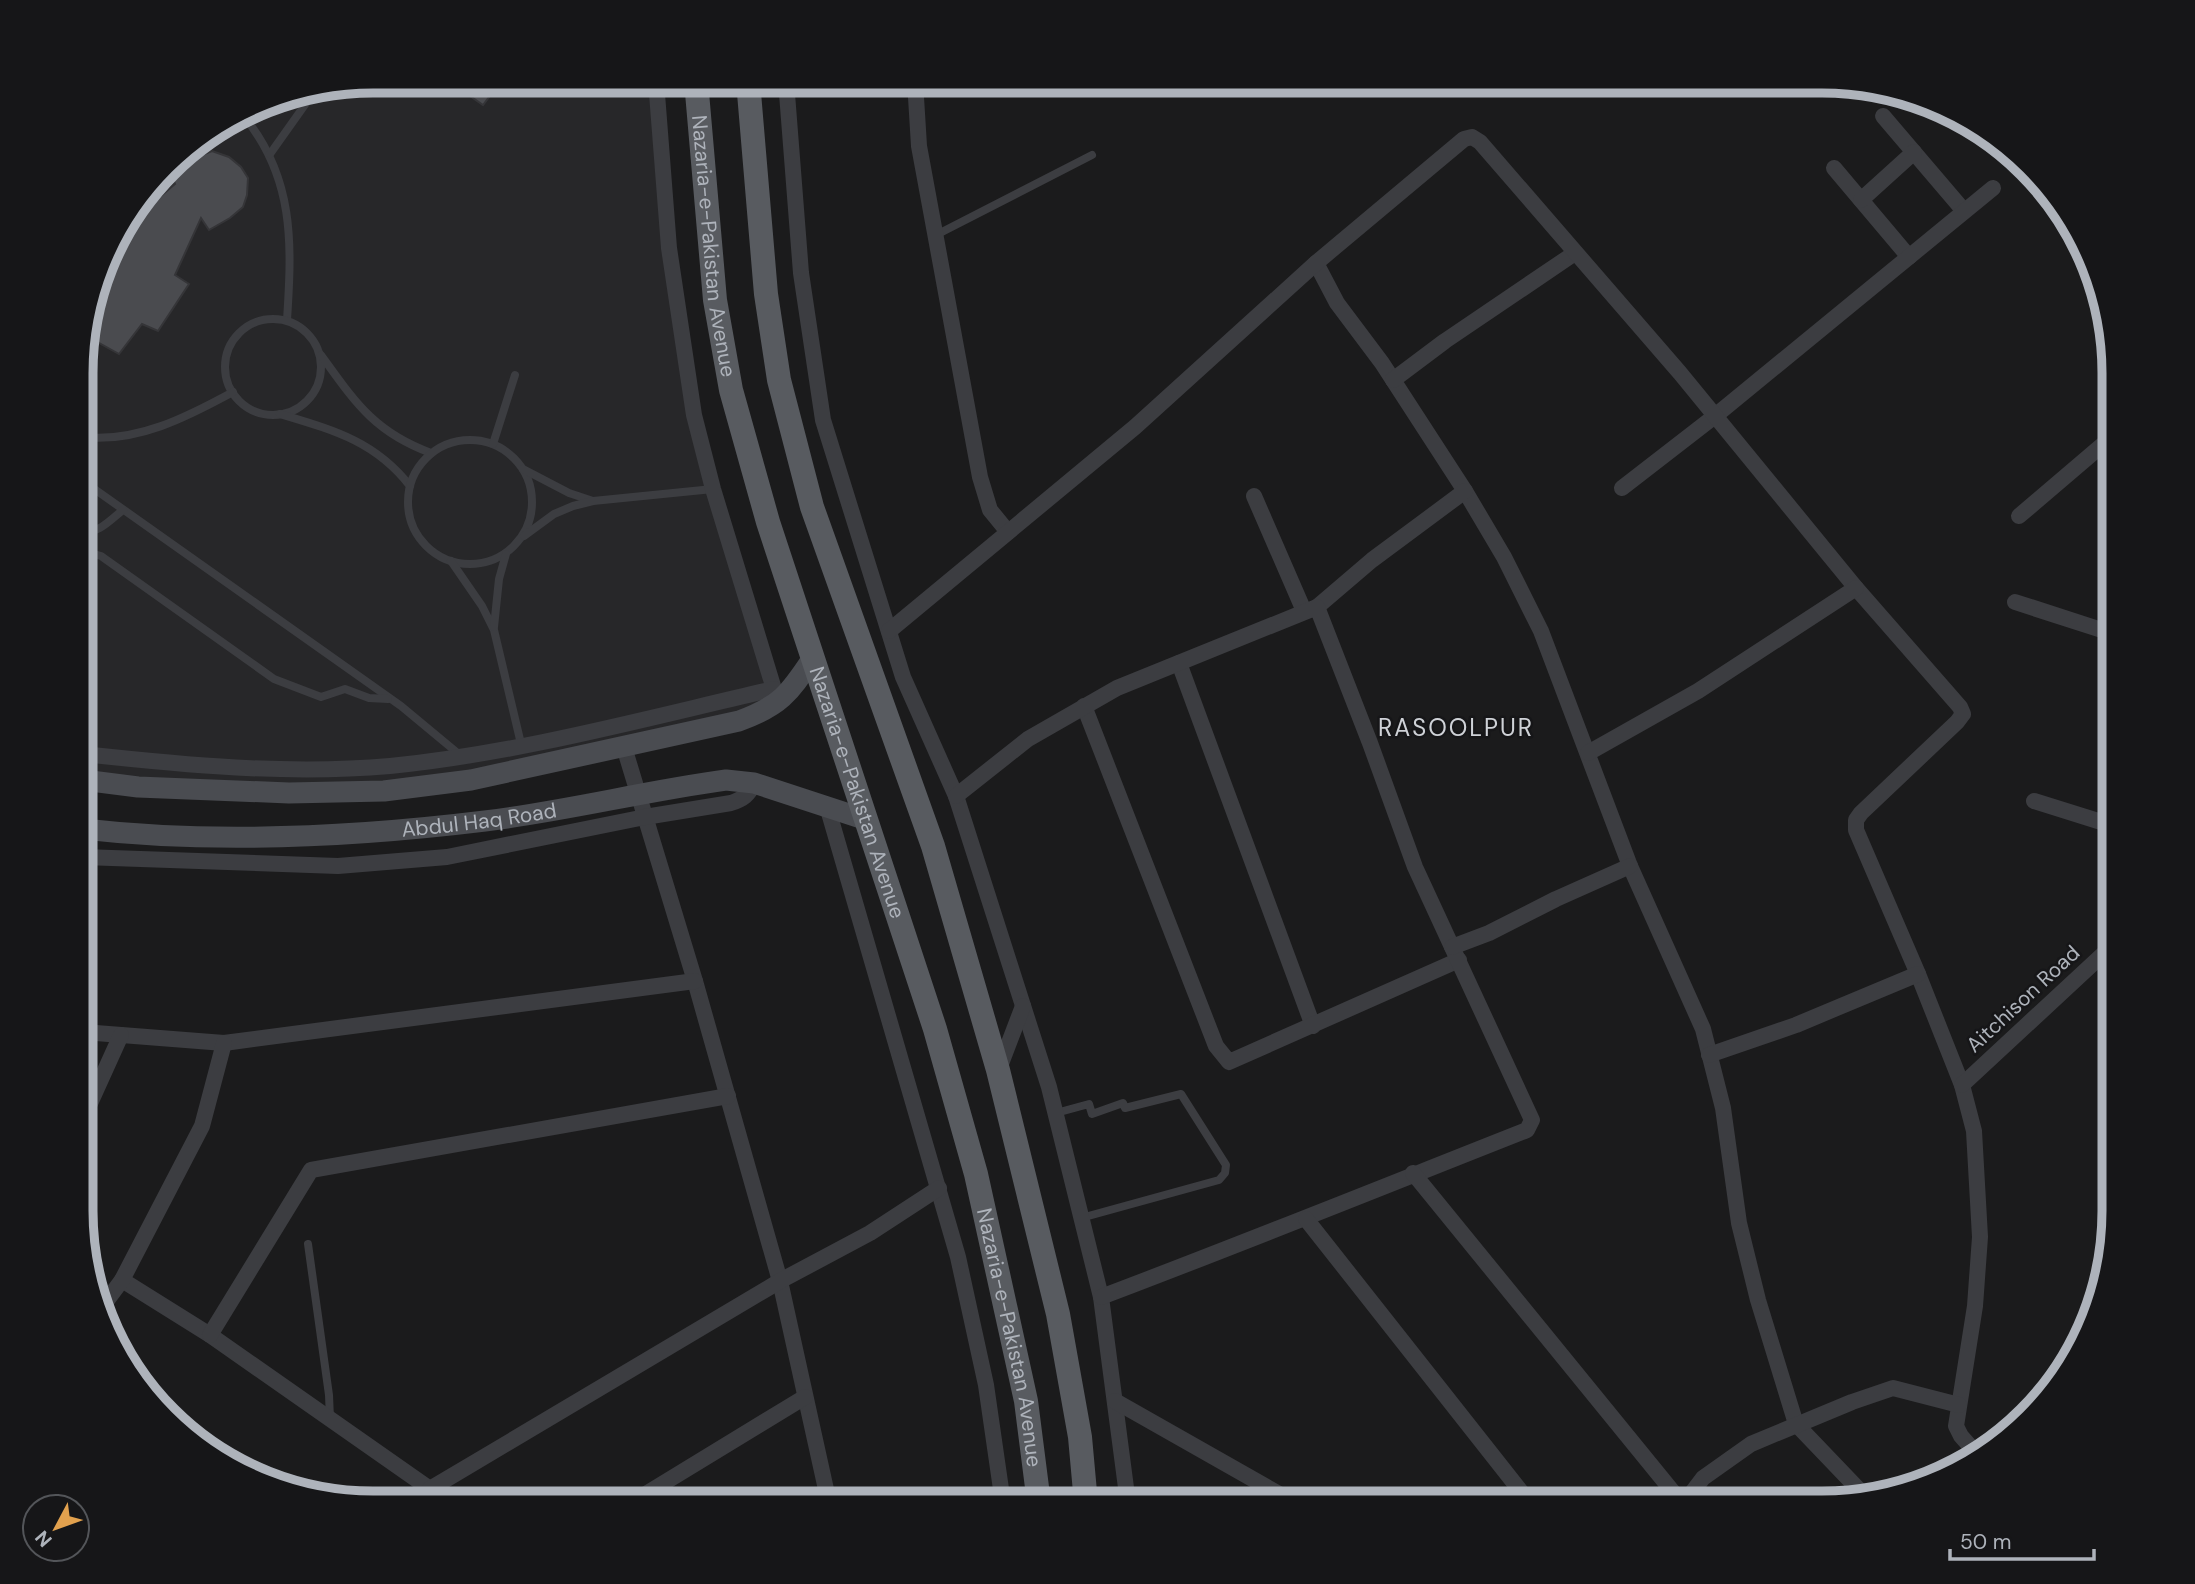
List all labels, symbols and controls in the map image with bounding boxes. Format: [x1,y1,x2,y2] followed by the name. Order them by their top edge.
[685,114,742,379] street label: Nazaria-e-Pakistan Avenue
[803,663,912,922] street label: Nazaria-e-Pakistan Avenue
[1378,712,1534,743] district label: RASOOLPUR
[400,796,559,844] street label: Abdul Haq Road
[1960,939,2086,1059] street label: Aitchison Road
[970,1206,1048,1469] street label: Nazaria-e-Pakistan Avenue
[21,1493,91,1563] north arrow
[1950,1518,2094,1562] scale bar
[30,1525,58,1552] text: N
[1960,1528,2011,1556] text: 50 m

